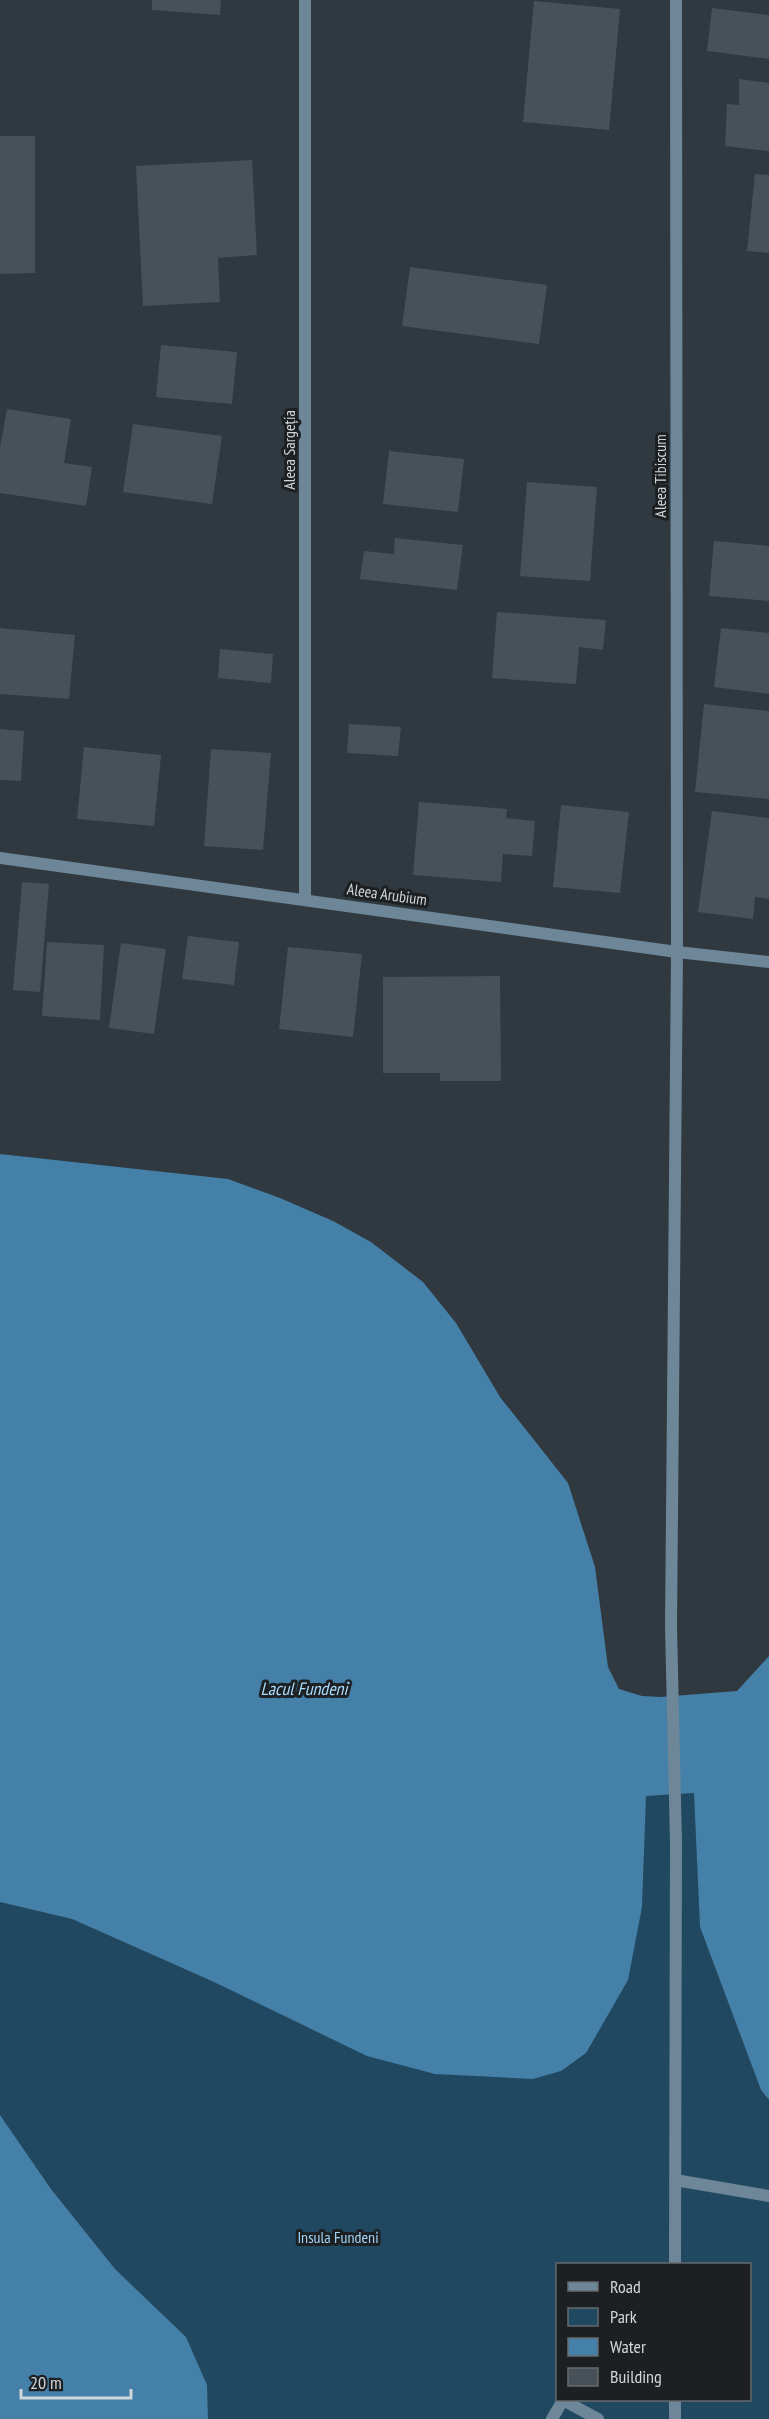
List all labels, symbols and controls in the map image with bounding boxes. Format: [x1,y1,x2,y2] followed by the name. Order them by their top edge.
[279,410,299,490] street label: Aleea Sargeția
[650,434,670,518] street label: Aleea Tibiscum
[346,879,428,909] street label: Aleea Arubium
[261,1677,350,1700] water label: Lacul Fundeni
[297,2227,379,2247] park label: Insula Fundeni
[556,2263,751,2401] legend
[610,2275,641,2298] text: Road
[610,2305,637,2328] text: Park
[610,2335,646,2358] text: Water
[21,2362,130,2400] scale bar
[610,2365,662,2388] text: Building
[30,2371,62,2394] text: 20 m

